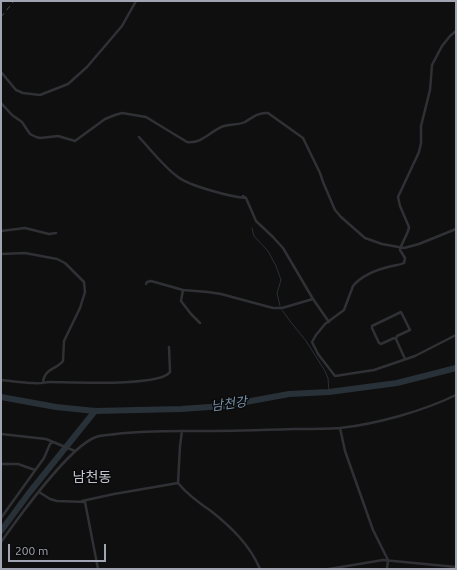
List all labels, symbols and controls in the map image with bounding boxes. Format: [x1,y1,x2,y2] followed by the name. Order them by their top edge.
[210,394,248,414] water label: 남천강
[73,469,111,485] district label: 남천동
[10,536,108,562] scale bar
[15,544,48,557] text: 200 m

